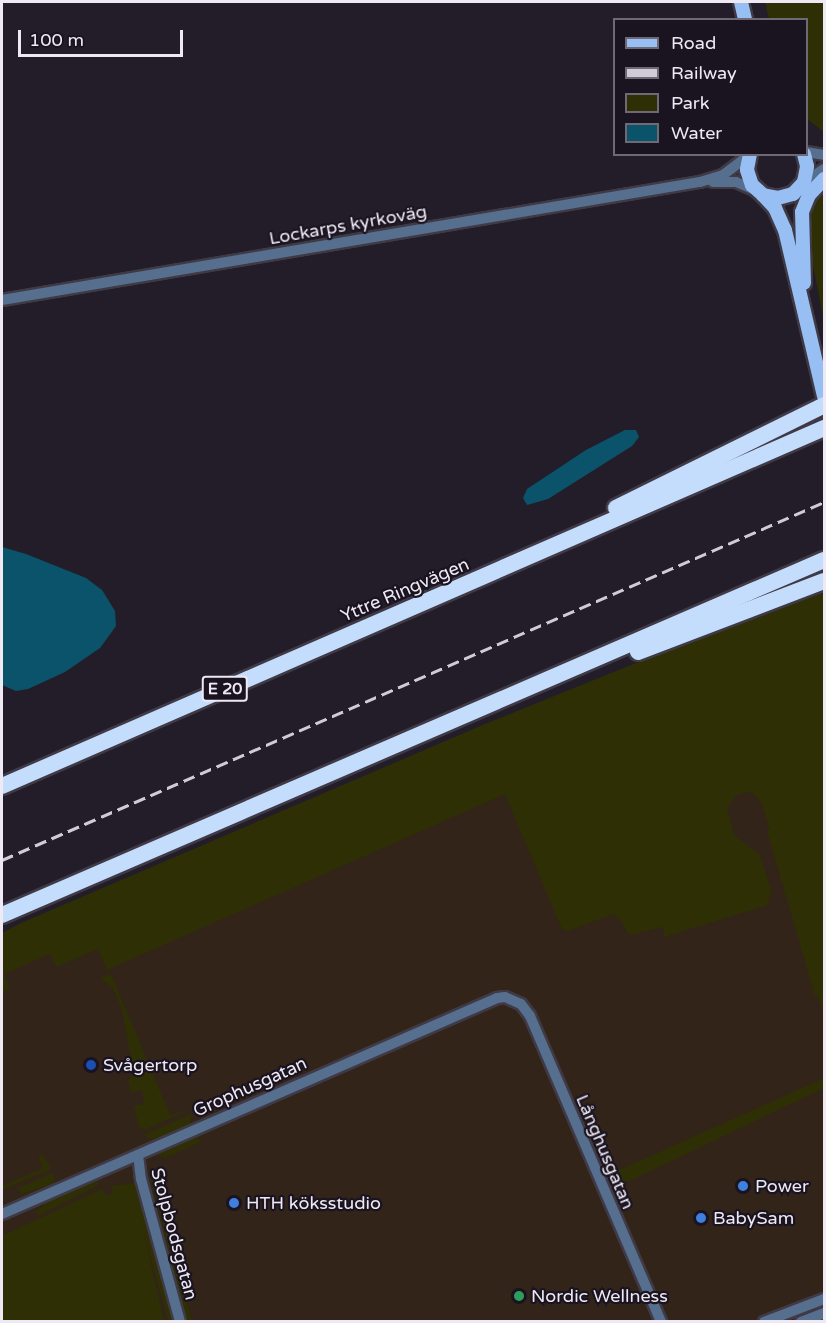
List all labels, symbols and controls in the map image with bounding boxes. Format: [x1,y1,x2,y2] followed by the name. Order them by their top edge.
[21,18,186,56] scale bar
[613,18,808,156] legend
[29,29,84,51] text: 100 m
[671,32,716,54] text: Road
[671,62,737,84] text: Railway
[671,92,709,114] text: Park
[671,122,722,144] text: Water
[267,200,429,250] street label: Lockarps kyrkoväg
[338,553,472,627] street label: Yttre Ringvägen
[201,676,249,702] road number: E 20
[190,1052,310,1122] street label: Grophusgatan
[103,1054,197,1076] place label: Svågertorp
[84,1058,98,1072] marker: Svågertorp
[571,1091,639,1213] street label: Långhusgatan
[146,1166,202,1302] street label: Stolpbodsgatan
[755,1175,809,1197] place label: Power
[736,1179,750,1193] marker: Power
[246,1192,381,1214] place label: HTH köksstudio
[227,1196,241,1210] marker: HTH köksstudio
[713,1207,794,1229] place label: BabySam
[694,1211,708,1225] marker: BabySam
[531,1285,668,1307] place label: Nordic Wellness
[512,1289,526,1303] marker: Nordic Wellness

